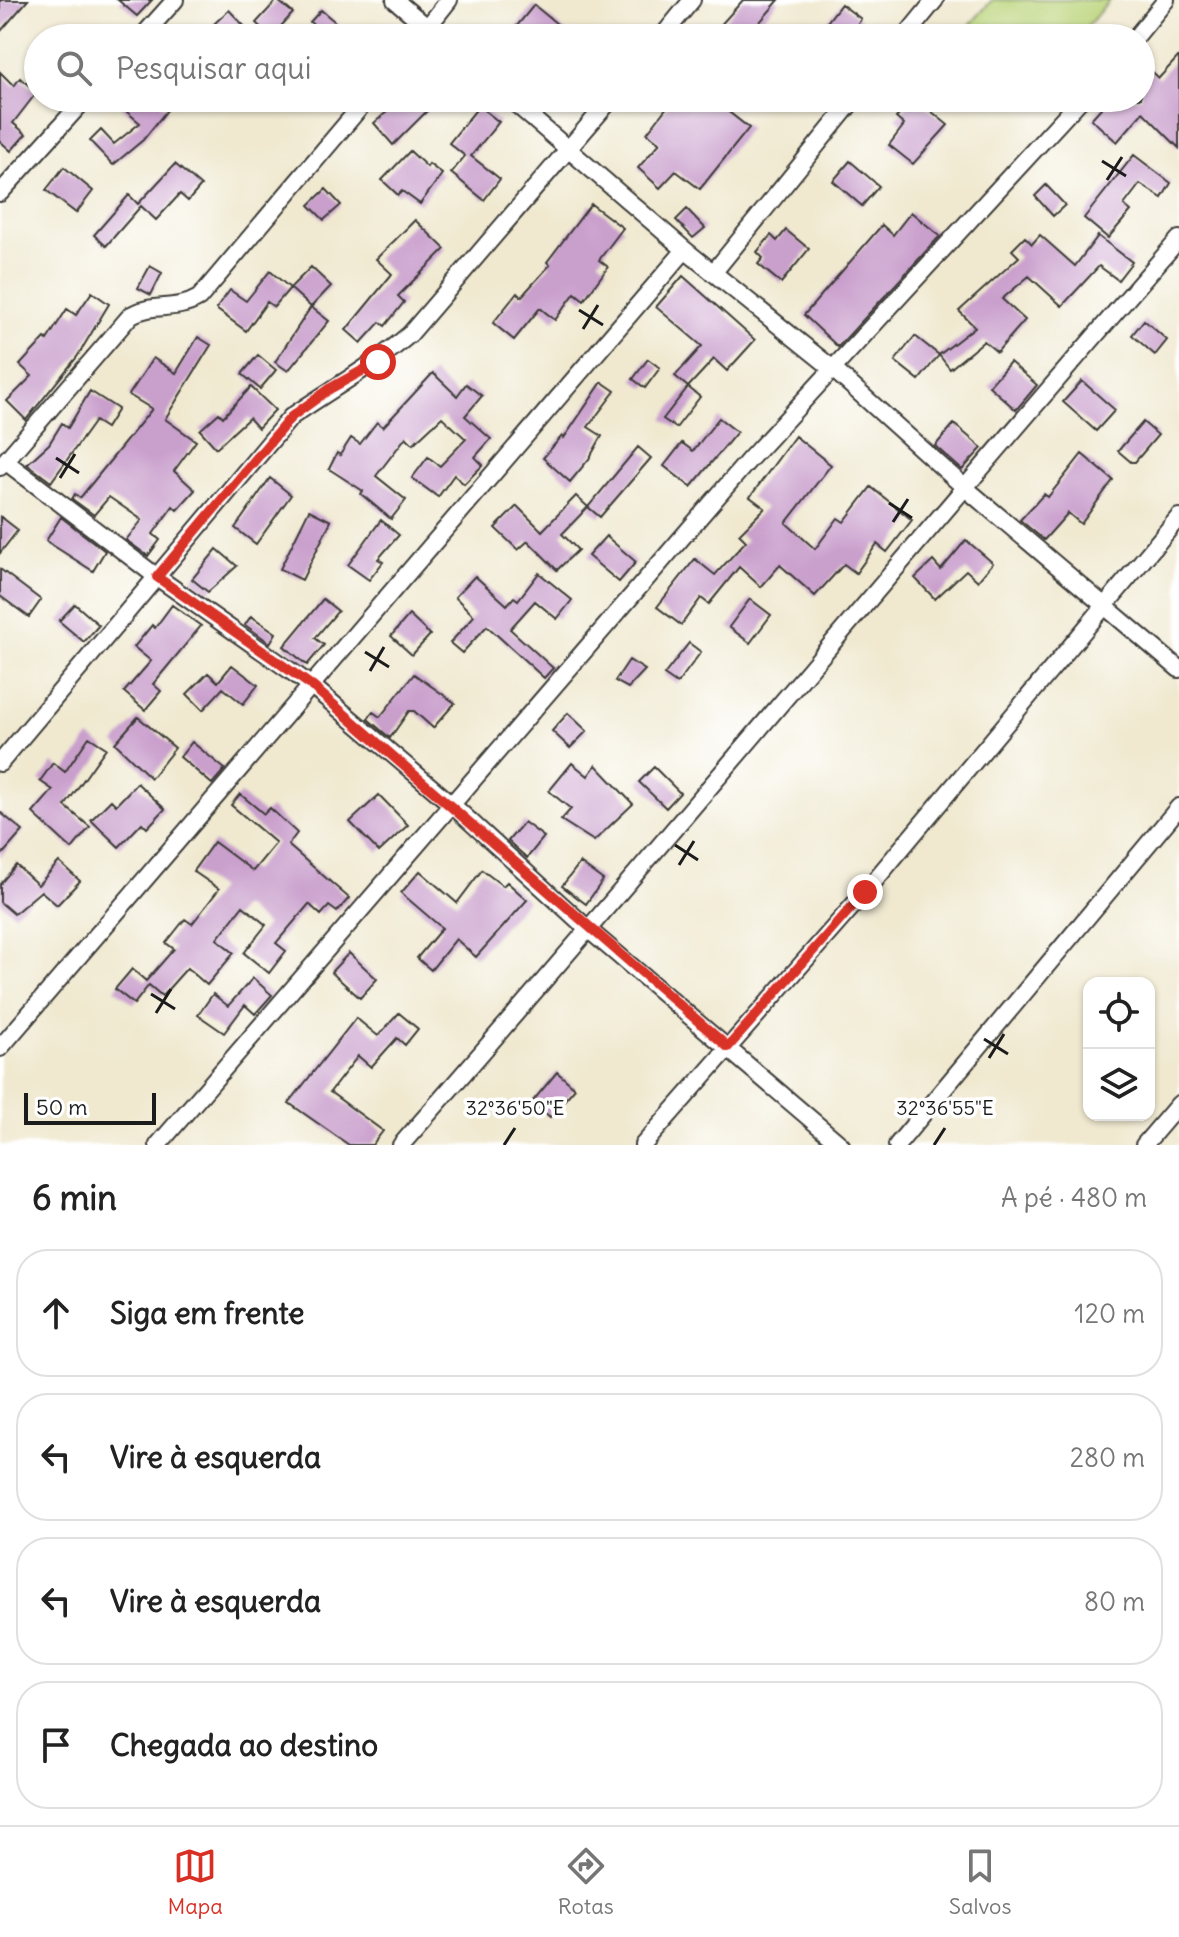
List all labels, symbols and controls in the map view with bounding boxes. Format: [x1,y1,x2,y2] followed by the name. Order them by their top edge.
[24,24,1155,112] search box
[52,46,96,90] icon: search
[116,49,312,87] text: Pesquisar aqui
[360,344,396,380] route start
[847,874,883,910] route end
[1083,977,1155,1121] map controls
[1083,977,1155,1049] button: locate
[1083,1049,1155,1121] button: layers
[24,1089,156,1125] scale bar
[36,1093,88,1121] text: 50 m
[466,1095,564,1120] text: 32°36'50"E
[896,1095,994,1120] text: 32°36'55"E
[32,1176,117,1219] text: 6 min
[1001,1181,1147,1214] text: A pé · 480 m
[34,1291,78,1335] icon: ahead
[110,1294,304,1332] text: Siga em frente
[1074,1297,1145,1330] text: 120 m
[34,1435,78,1479] icon: left
[110,1438,321,1476] text: Vire à esquerda
[1070,1441,1145,1474] text: 280 m
[34,1579,78,1623] icon: left
[110,1582,321,1620] text: Vire à esquerda
[1084,1585,1145,1618] text: 80 m
[34,1723,78,1767] icon: arrive
[110,1726,378,1764] text: Chegada ao destino
[167,1844,223,1920] tab: Mapa
[558,1844,614,1920] tab: Rotas
[949,1844,1012,1920] tab: Salvos

